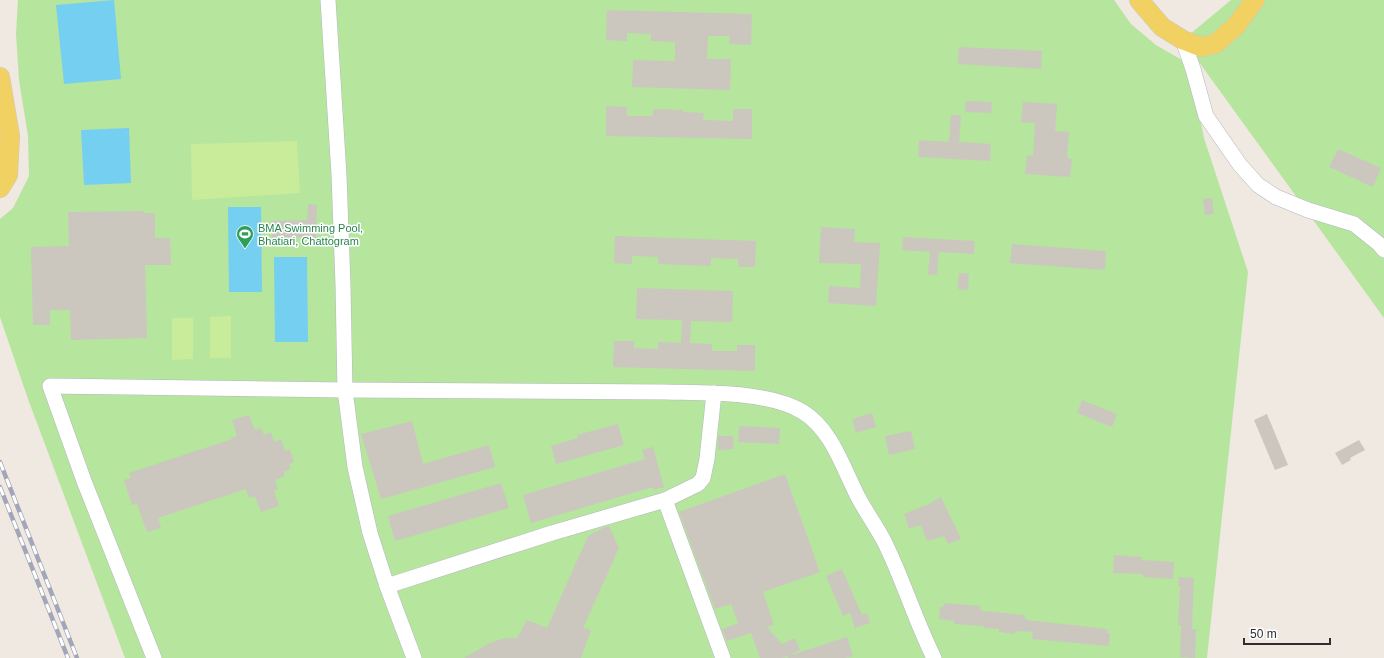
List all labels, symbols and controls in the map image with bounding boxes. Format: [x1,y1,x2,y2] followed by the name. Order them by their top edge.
[258,222,363,247] place label: BMA Swimming Pool, Bhatiari, Chattogram
[235,224,255,249] sports icon: BMA Swimming Pool, Bhatiari, Chattogram
[1244,620,1330,646] scale bar
[1250,627,1277,641] text: 50 m

